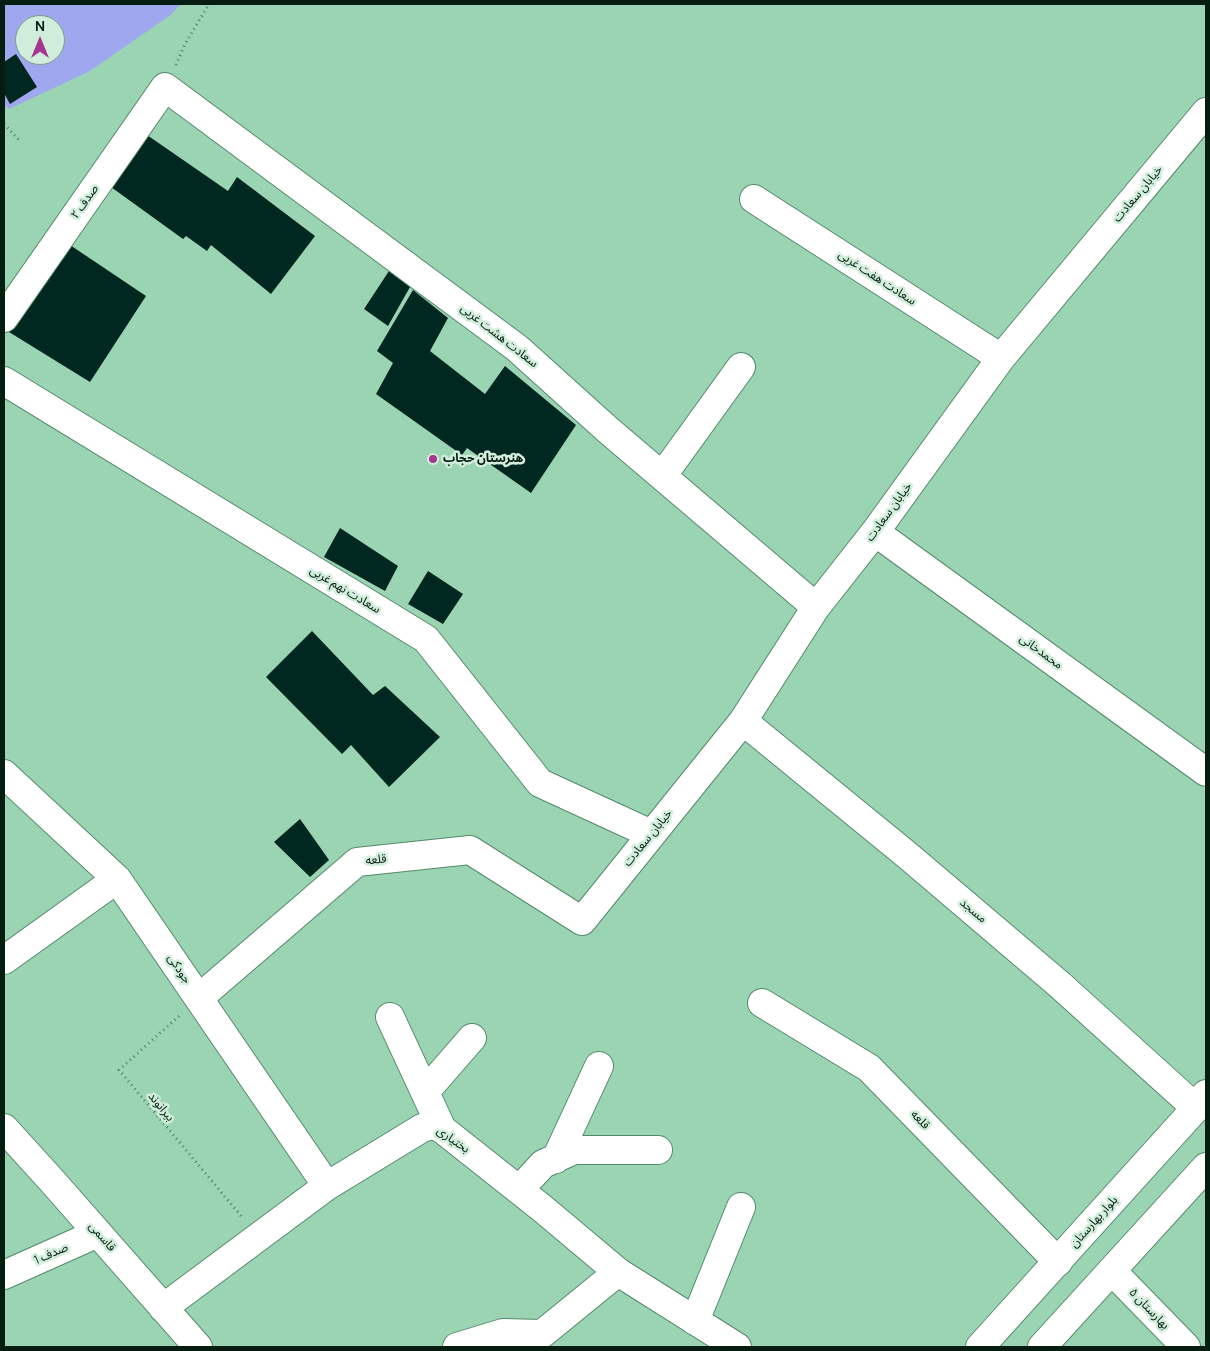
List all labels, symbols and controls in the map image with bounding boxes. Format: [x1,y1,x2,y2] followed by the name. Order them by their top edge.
[15,15,65,65] north arrow
[35,16,45,35] text: N
[1110,163,1166,225] street label: خیابان سعادت
[68,182,102,222] street label: صدف ۲
[835,247,919,309] street label: سعادت هفت غربی
[457,301,541,371] street label: سعادت هشت غربی
[443,452,523,466] place label: هنرستان حجاب
[427,453,439,465] marker: هنرستان حجاب
[863,480,915,544] street label: خیابان سعادت
[307,563,383,617] street label: سعادت نهم غربی
[1017,632,1065,672] street label: محمدخانی
[621,807,675,869] street label: خیابان سعادت
[365,852,387,868] street label: قلعه
[957,896,989,926] street label: مسجد
[164,952,194,986] street label: جودکی
[145,1090,177,1124] street label: بیرانوند
[908,1107,932,1133] street label: قلعه
[434,1124,472,1156] street label: بختیاری
[1067,1193,1121,1251] street label: بلوار بهارستان
[85,1219,119,1255] street label: قاسمی
[32,1240,70,1268] street label: صدف 1
[1126,1285,1172,1333] street label: بهارستان ۵

